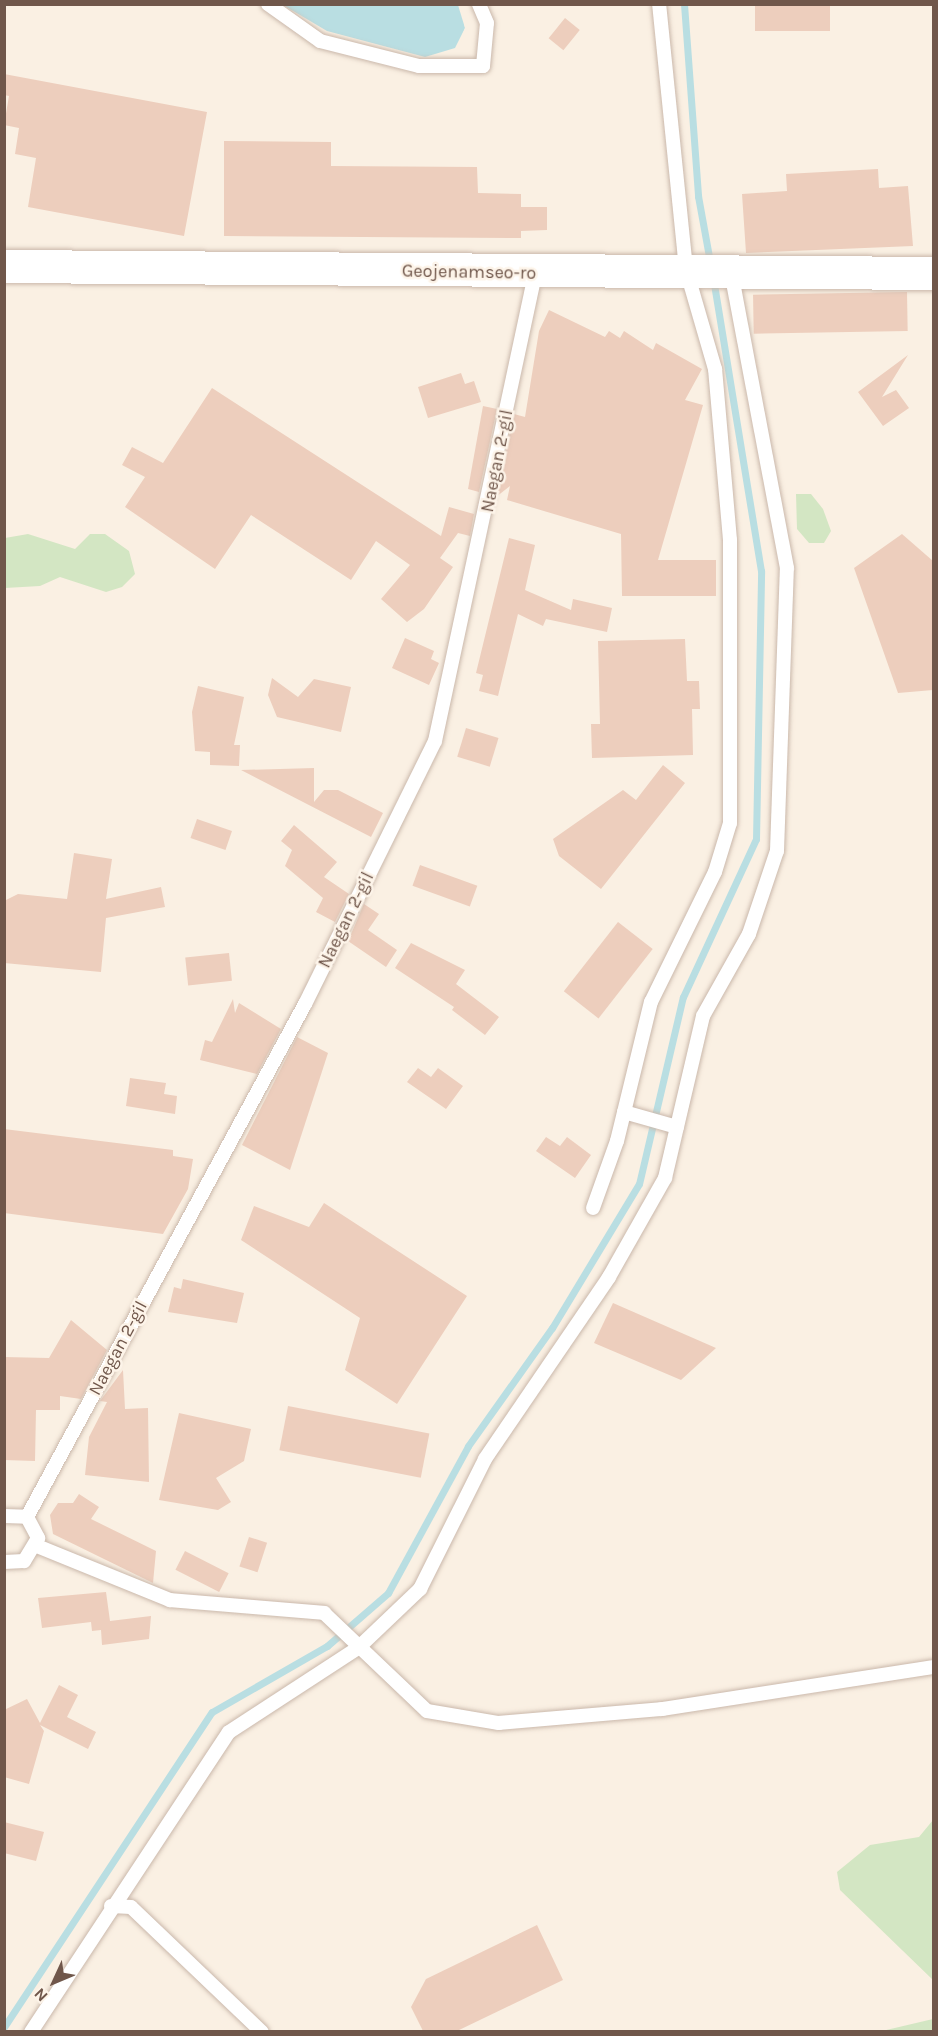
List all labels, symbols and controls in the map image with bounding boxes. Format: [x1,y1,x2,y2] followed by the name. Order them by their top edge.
[402,260,536,284] street label: Geojenamseo-ro
[476,408,518,514] street label: Naegan 2-gil
[314,869,378,971] street label: Naegan 2-gil
[84,1297,152,1399] street label: Naegan 2-gil
[24,1952,84,2012] north arrow
[30,1984,52,2006] text: N

